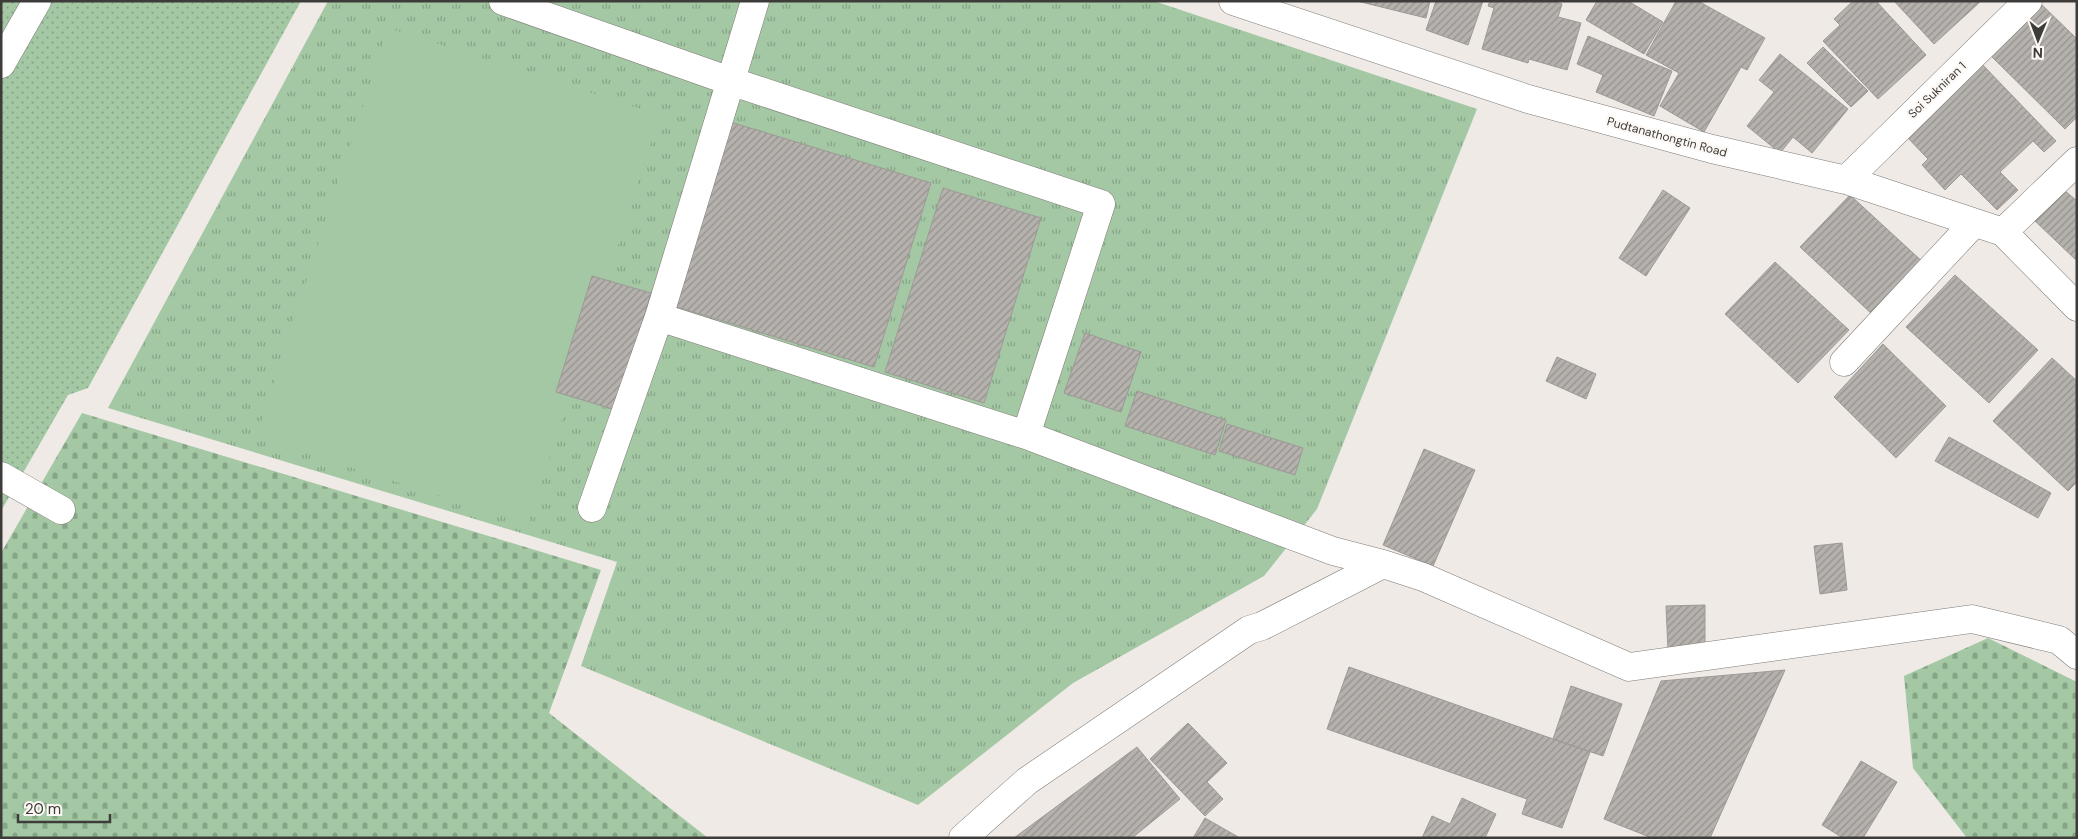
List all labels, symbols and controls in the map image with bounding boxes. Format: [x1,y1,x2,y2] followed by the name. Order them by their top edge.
[2013,15,2063,65] north arrow
[2033,44,2043,62] text: N
[1905,58,1969,122] street label: Soi Sukniran 1
[1605,113,1729,161] street label: Pudtanathongtin Road
[18,792,110,824] scale bar
[25,799,61,819] text: 20 m

